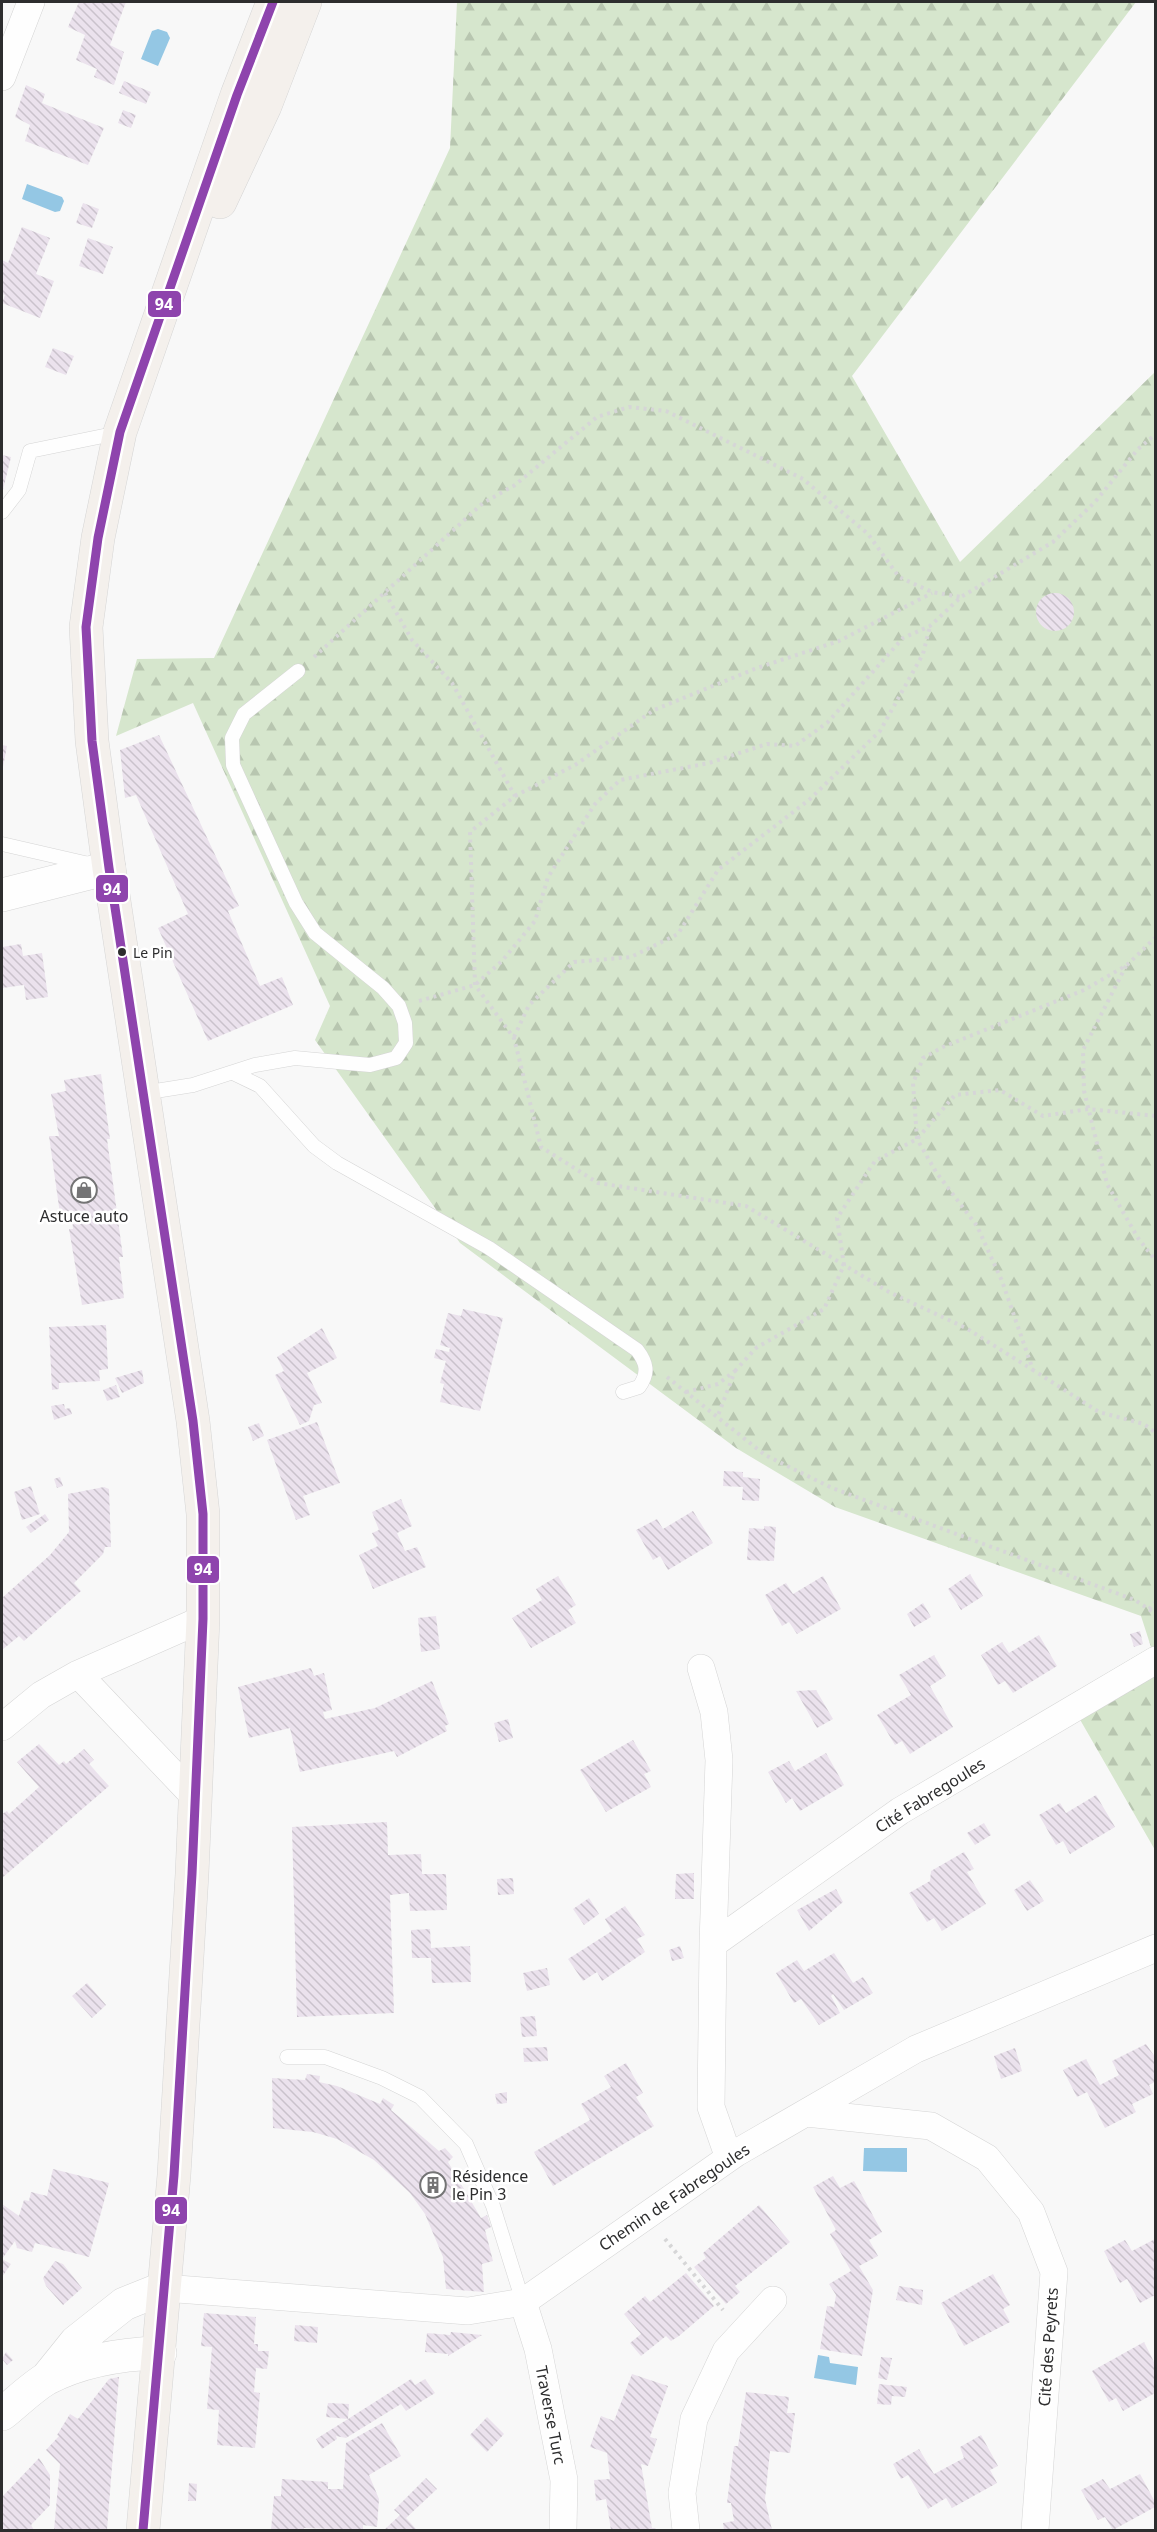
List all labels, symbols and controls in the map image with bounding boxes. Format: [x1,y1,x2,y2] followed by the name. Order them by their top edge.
[147,290,182,318] line badge: 94
[155,293,173,315] text: 94
[95,874,129,903] line badge: 94
[103,878,121,900] text: 94
[133,943,173,962] place label: Le Pin
[116,946,128,958] marker: Le Pin
[69,1175,99,1205] shop icon: Astuce auto
[40,1205,128,1227] place label: Astuce auto
[186,1555,220,1584] line badge: 94
[194,1558,212,1580] text: 94
[871,1752,989,1838] street label: Cité Fabregoules
[594,2138,754,2256] street label: Chemin de Fabregoules
[452,2165,528,2205] place label: Résidence le Pin 3
[418,2170,448,2200] building icon: Résidence le Pin 3
[154,2196,188,2225] line badge: 94
[162,2199,180,2221] text: 94
[1033,2287,1063,2407] street label: Cité des Peyrets
[531,2364,571,2466] street label: Traverse Turc

